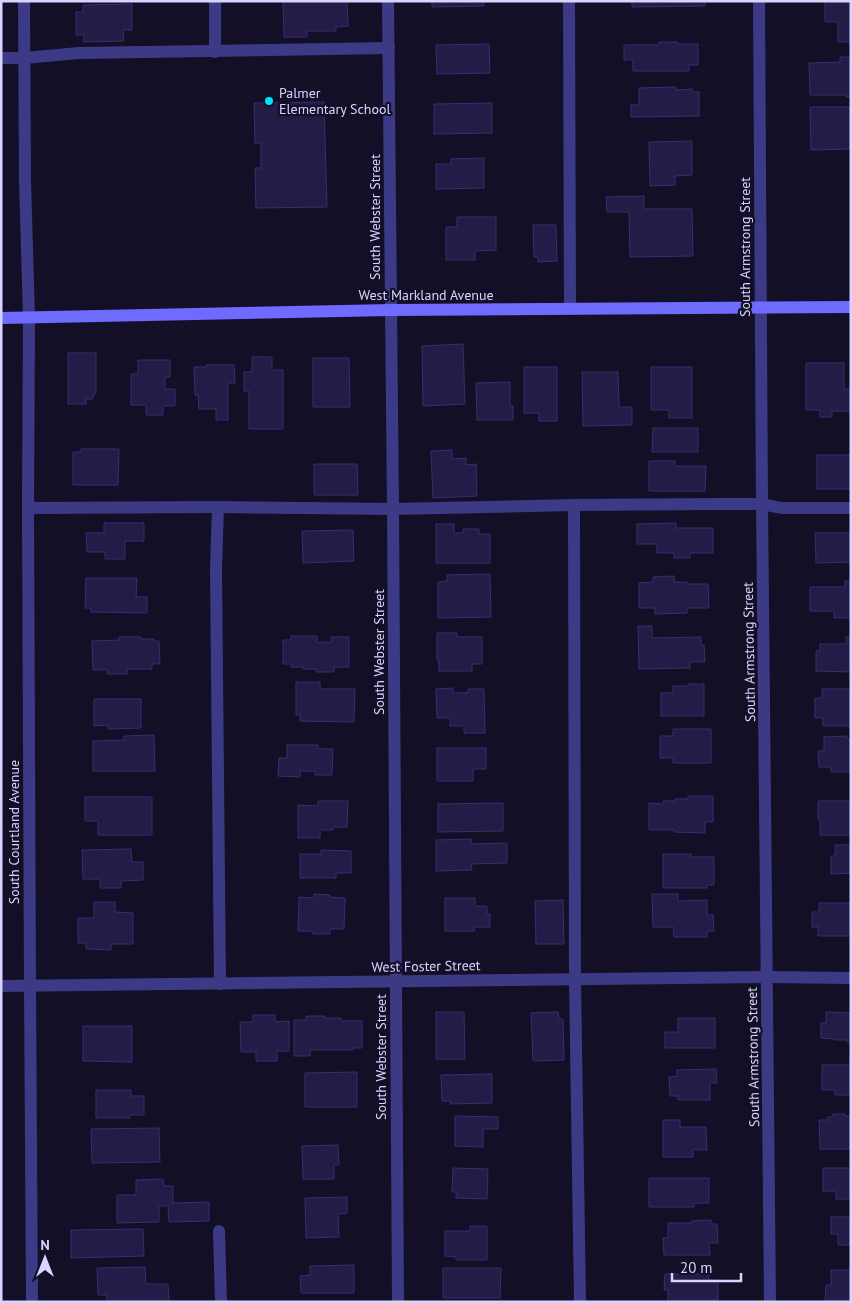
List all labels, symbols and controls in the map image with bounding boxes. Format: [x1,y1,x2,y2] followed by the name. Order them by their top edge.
[279,84,391,118] place label: Palmer Elementary School
[263,95,275,107] marker: Palmer Elementary School
[366,154,384,280] street label: South Webster Street
[736,177,754,317] street label: South Armstrong Street
[358,286,494,304] street label: West Markland Avenue
[739,582,759,722] street label: South Armstrong Street
[370,589,388,715] street label: South Webster Street
[5,760,23,904] street label: South Courtland Avenue
[371,956,481,976] street label: West Foster Street
[743,987,763,1127] street label: South Armstrong Street
[372,994,390,1120] street label: South Webster Street
[20,1233,70,1283] north arrow
[40,1236,50,1254] text: N
[672,1250,741,1282] scale bar
[680,1258,713,1277] text: 20 m

